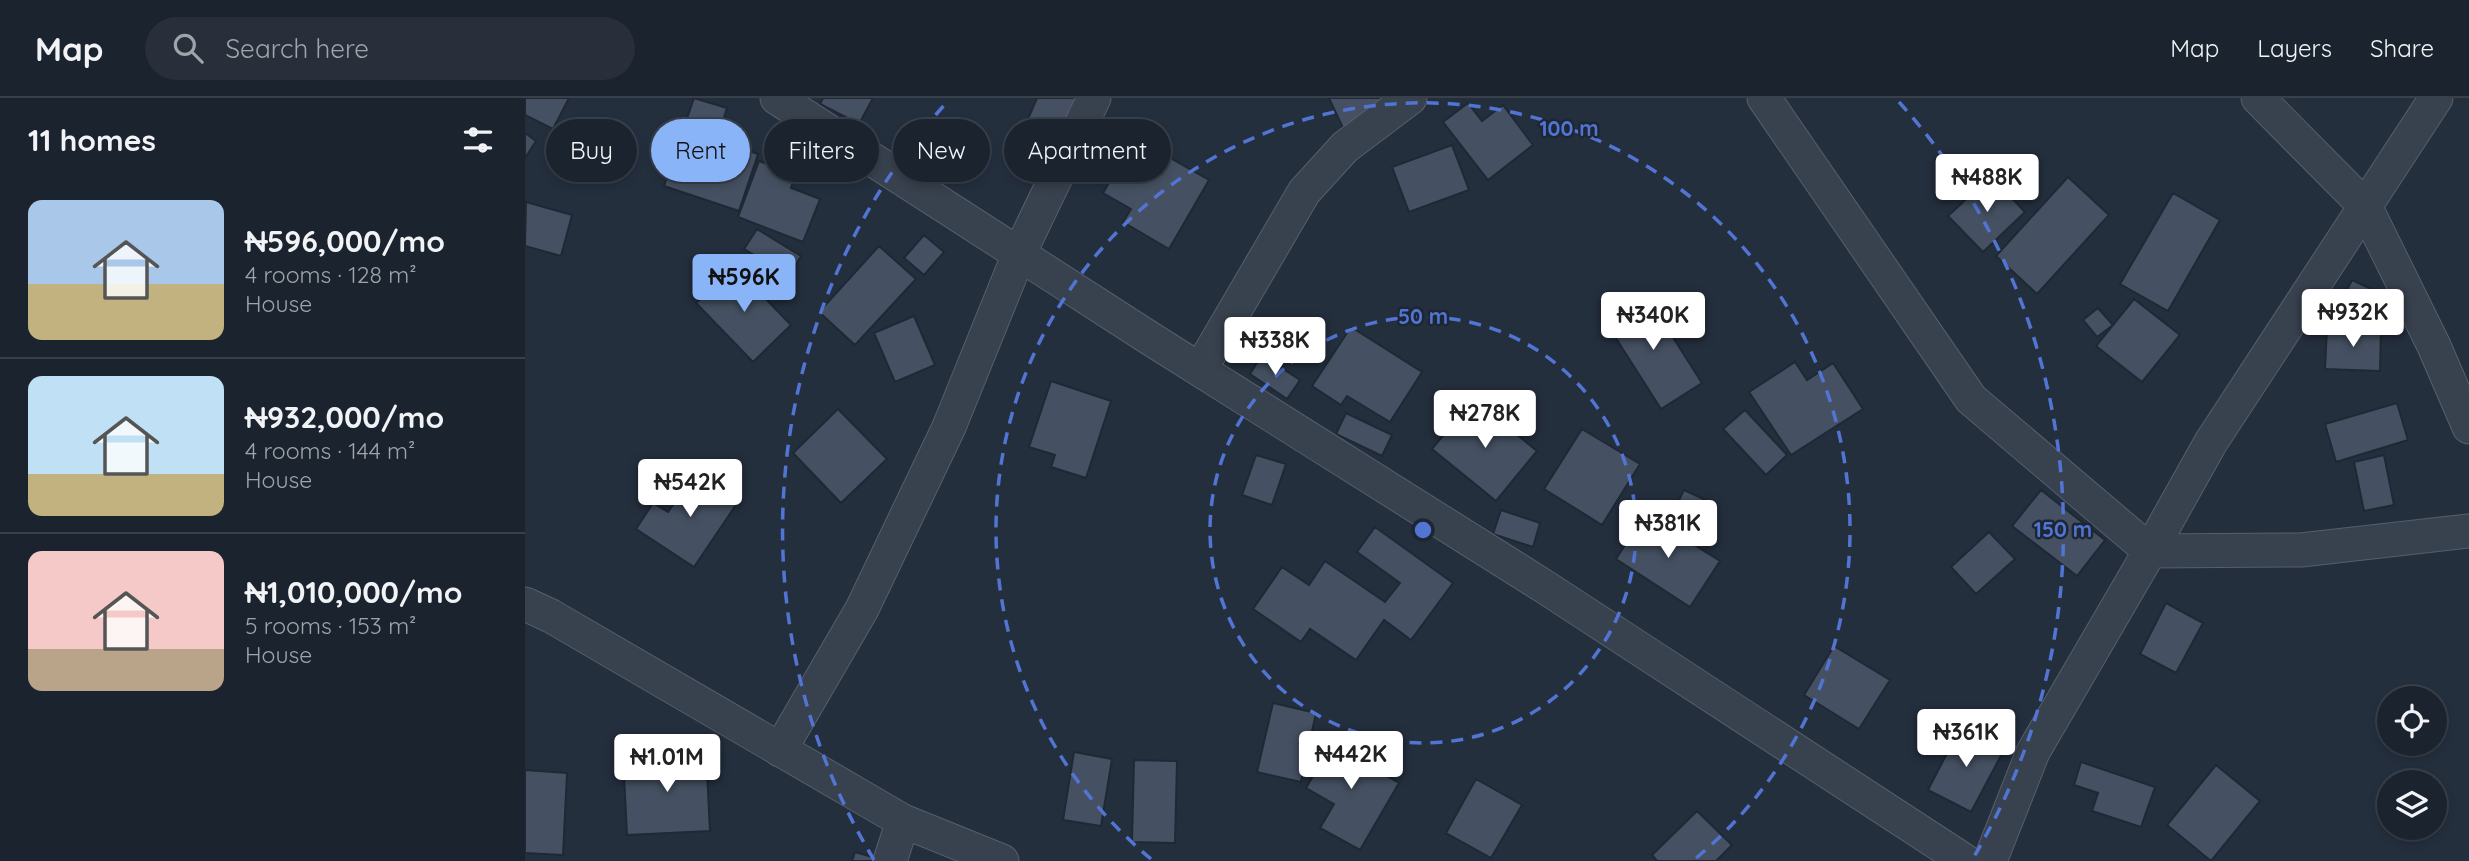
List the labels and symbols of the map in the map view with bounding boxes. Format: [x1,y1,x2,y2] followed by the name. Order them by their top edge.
[1539,115,1599,141] text: 100 m
[1938,155,2036,214] pin: ₦488K
[695,254,793,314] pin: ₦596K
[2304,289,2402,349] pin: ₦932K
[1604,292,1702,352] pin: ₦340K
[1398,303,1448,329] text: 50 m
[1226,317,1324,377] pin: ₦338K
[1436,390,1534,450] pin: ₦278K
[641,460,739,519] pin: ₦542K
[1619,500,1717,560] pin: ₦381K
[2034,516,2092,542] text: 150 m
[1411,518,1435,542] centre of rings
[1917,710,2015,769] pin: ₦361K
[1302,732,1400,791] pin: ₦442K
[610,734,724,794] pin: ₦1.01M

